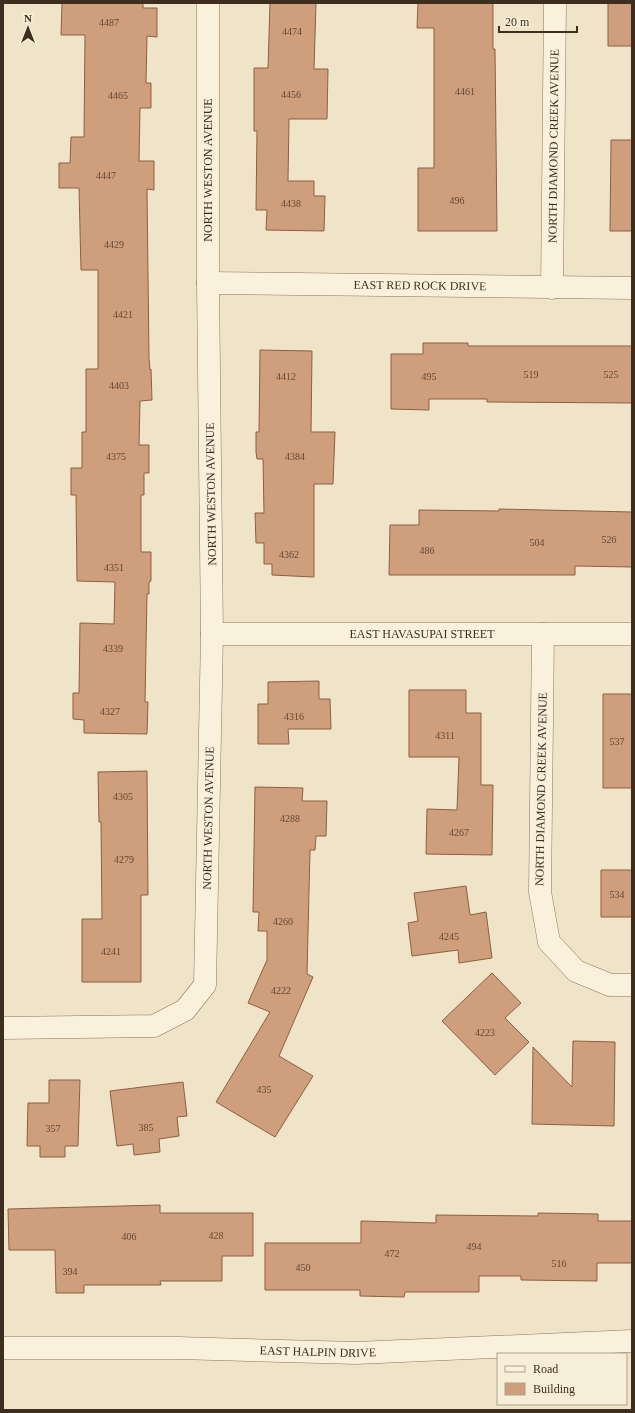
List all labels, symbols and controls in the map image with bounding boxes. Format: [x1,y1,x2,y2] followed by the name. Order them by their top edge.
[8,8,48,48] north arrow
[499,8,577,34] scale bar
[24,12,32,24] text: N
[505,15,530,29] text: 20 m
[99,17,119,28] house number: 4487
[282,26,302,37] house number: 4474
[545,49,562,243] street label: NORTH DIAMOND CREEK AVENUE
[455,86,475,97] house number: 4461
[281,89,301,100] house number: 4456
[108,90,128,101] house number: 4465
[201,98,215,242] street label: NORTH WESTON AVENUE
[96,170,116,181] house number: 4447
[450,195,465,206] house number: 496
[281,198,301,209] house number: 4438
[104,239,124,250] house number: 4429
[353,278,487,293] street label: EAST RED ROCK DRIVE
[113,309,133,320] house number: 4421
[524,369,539,380] house number: 519
[604,369,619,380] house number: 525
[276,371,296,382] house number: 4412
[422,371,437,382] house number: 495
[109,380,129,391] house number: 4403
[203,422,219,566] street label: NORTH WESTON AVENUE
[106,451,126,462] house number: 4375
[285,451,305,462] house number: 4384
[602,534,617,545] house number: 526
[530,537,545,548] house number: 504
[420,545,435,556] house number: 486
[279,549,299,560] house number: 4362
[104,562,124,573] house number: 4351
[349,627,495,641] street label: EAST HAVASUPAI STREET
[103,643,123,654] house number: 4339
[532,692,550,886] street label: NORTH DIAMOND CREEK AVENUE
[100,706,120,717] house number: 4327
[284,711,304,722] house number: 4316
[435,730,455,741] house number: 4311
[610,736,625,747] house number: 537
[200,746,217,890] street label: NORTH WESTON AVENUE
[113,791,133,802] house number: 4305
[280,813,300,824] house number: 4288
[449,827,469,838] house number: 4267
[114,854,134,865] house number: 4279
[610,889,625,900] house number: 534
[273,916,293,927] house number: 4260
[439,931,459,942] house number: 4245
[101,946,121,957] house number: 4241
[271,985,291,996] house number: 4222
[475,1027,495,1038] house number: 4223
[257,1084,272,1095] house number: 435
[139,1122,154,1133] house number: 385
[46,1123,61,1134] house number: 357
[209,1230,224,1241] house number: 428
[122,1231,137,1242] house number: 406
[467,1241,482,1252] house number: 494
[385,1248,400,1259] house number: 472
[552,1258,567,1269] house number: 516
[296,1262,311,1273] house number: 450
[63,1266,78,1277] house number: 394
[259,1343,377,1360] street label: EAST HALPIN DRIVE
[497,1353,627,1405] legend
[533,1362,558,1376] text: Road
[533,1382,575,1396] text: Building

